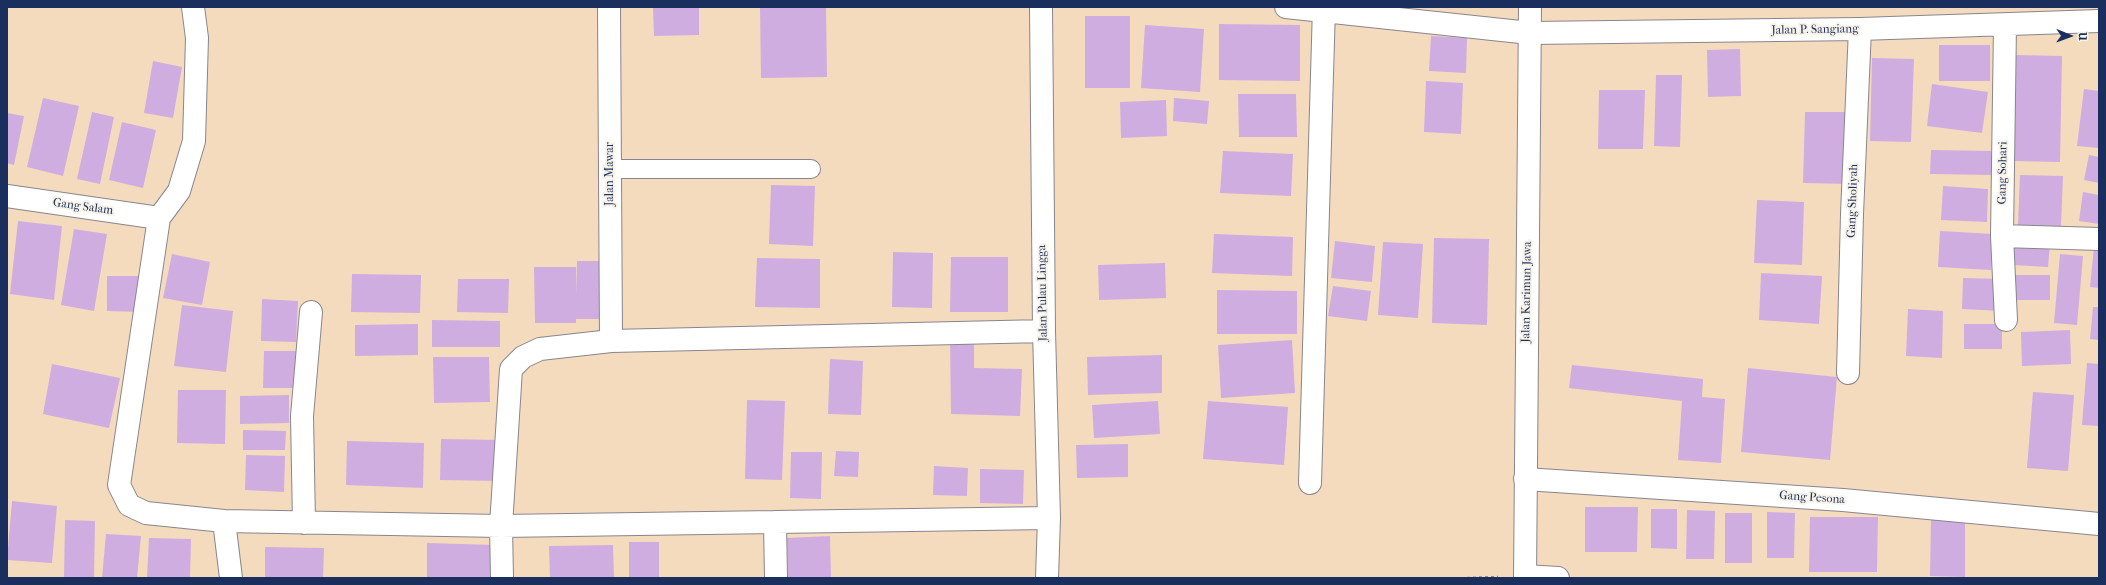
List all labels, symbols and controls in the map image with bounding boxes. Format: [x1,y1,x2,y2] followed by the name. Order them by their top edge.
[2050,16,2090,56] north arrow
[1771,22,1859,38] street label: Jalan P. Sangiang
[2076,32,2089,41] text: U
[1995,141,2011,205] street label: Gang Sohari
[603,142,617,206] street label: Jalan Mawar
[1845,164,1861,238] street label: Gang Sholiyah
[52,196,114,218] street label: Gang Salam
[1519,241,1535,343] street label: Jalan Karimun Jawa
[1035,245,1051,341] street label: Jalan Pulau Lingga
[1779,489,1845,507] street label: Gang Pesona

